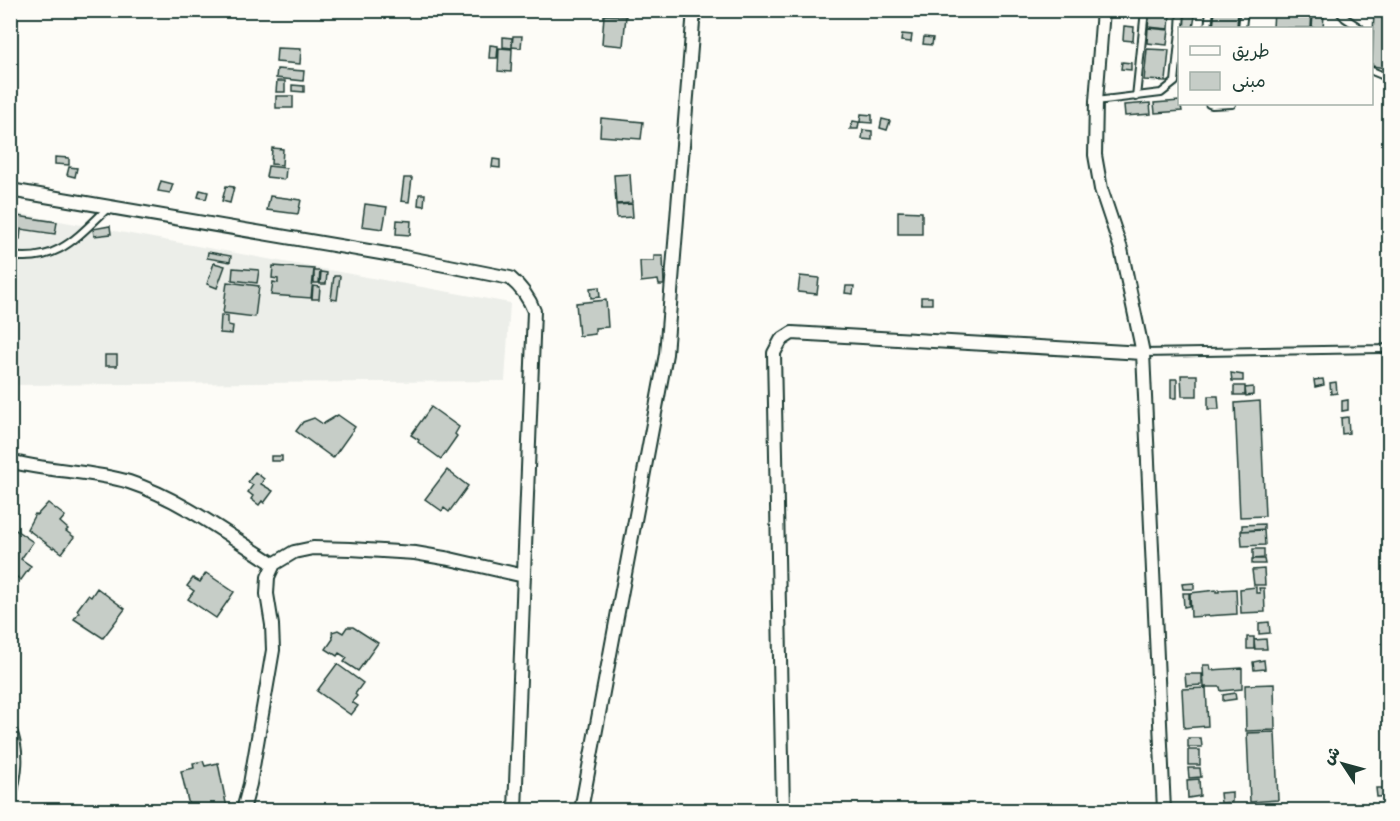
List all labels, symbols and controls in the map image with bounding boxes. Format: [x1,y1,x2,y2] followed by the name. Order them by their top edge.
[1178,27,1373,105] legend
[1232,38,1270,62] text: طريق
[1232,68,1266,92] text: مبنى
[1313,734,1373,794] north arrow
[1317,742,1344,768] text: ش

